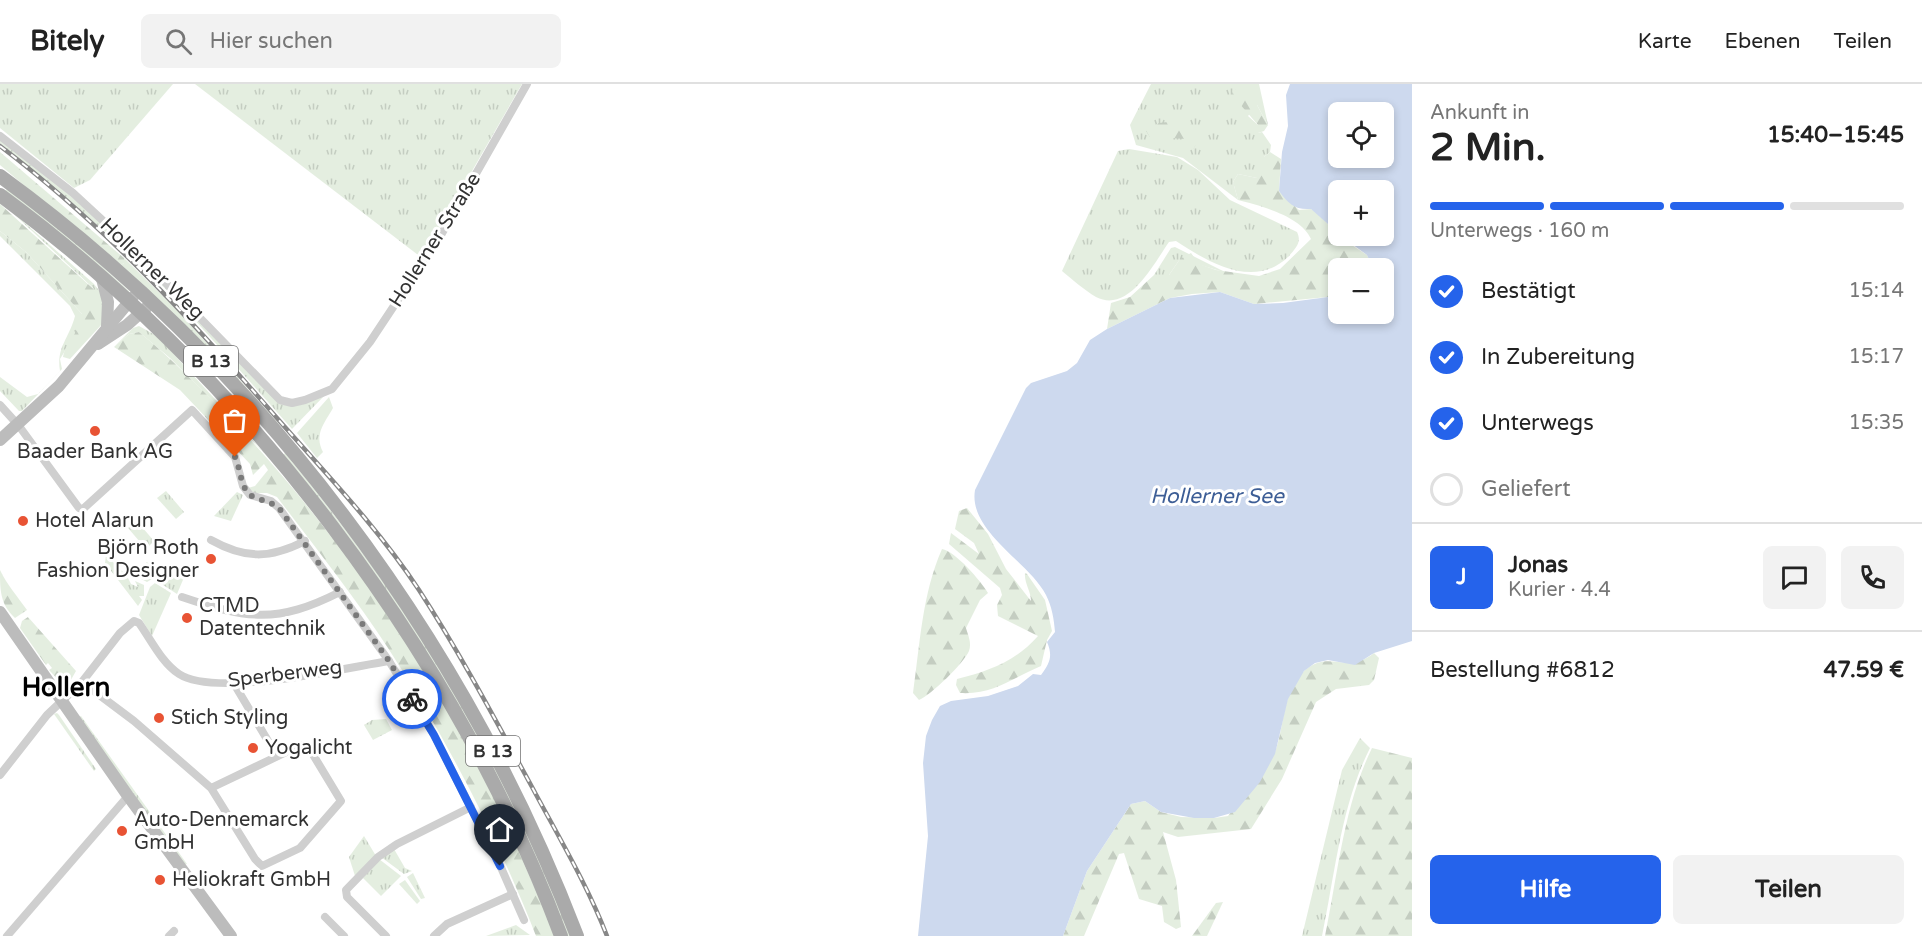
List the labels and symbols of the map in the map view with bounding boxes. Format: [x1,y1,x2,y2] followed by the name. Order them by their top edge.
[384,168,486,312] street label: Hollerner Straße
[95,213,209,325] street label: Hollerner Weg
[184,346,238,376] road number: B 13
[209,395,260,457] pin
[88,424,102,438] marker: Baader Bank AG
[17,440,173,464] place label: Baader Bank AG
[1150,484,1285,509] water label: Hollerner See
[35,509,154,533] place label: Hotel Alarun
[16,514,30,528] marker: Hotel Alarun
[37,536,199,583] place label: Björn Roth Fashion Designer
[204,552,218,566] marker: Björn Roth Fashion Designer
[199,594,325,641] place label: CTMD Datentechnik
[180,611,194,625] marker: CTMD Datentechnik
[226,655,344,693] street label: Sperberweg
[382,669,442,729] courier
[22,672,110,703] district label: Hollern
[171,706,288,730] place label: Stich Styling
[152,711,166,725] marker: Stich Styling
[265,736,353,760] place label: Yogalicht
[466,736,520,766] road number: B 13
[246,741,260,755] marker: Yogalicht
[474,804,525,866] pin
[134,808,309,855] place label: Auto-Dennemarck GmbH
[115,824,129,838] marker: Auto-Dennemarck GmbH
[172,868,331,892] place label: Heliokraft GmbH
[153,873,167,887] marker: Heliokraft GmbH

